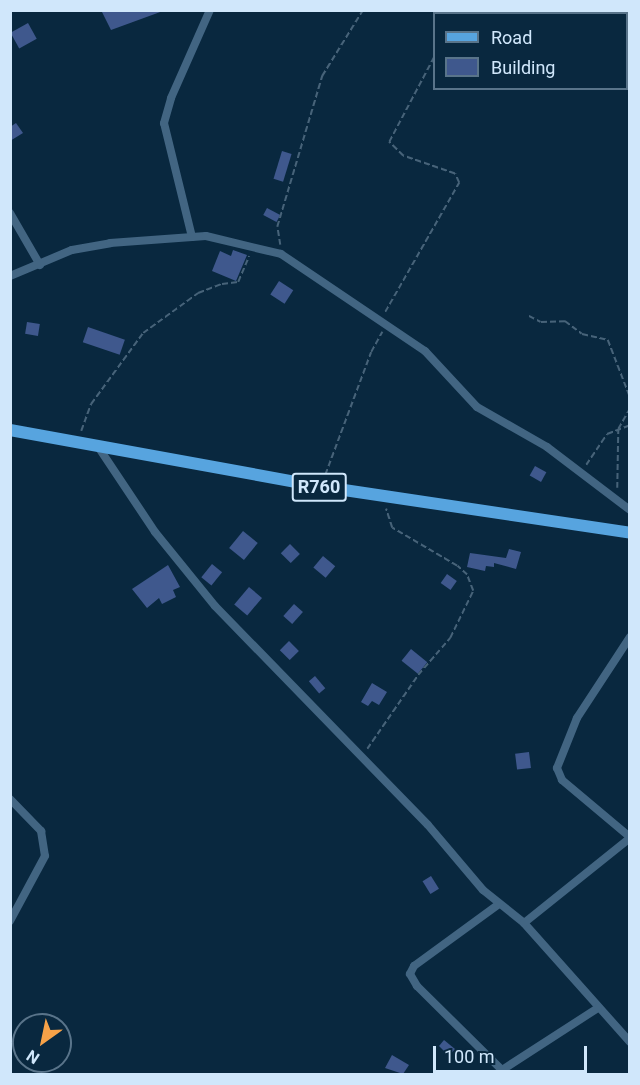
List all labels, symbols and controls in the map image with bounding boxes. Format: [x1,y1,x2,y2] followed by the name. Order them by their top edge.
[433,12,628,90] legend
[491,27,532,48] text: Road
[491,57,555,78] text: Building
[290,472,348,502] road number: R760
[12,1013,72,1073] north arrow
[436,1034,590,1072] scale bar
[23,1046,43,1068] text: N
[444,1046,495,1067] text: 100 m

